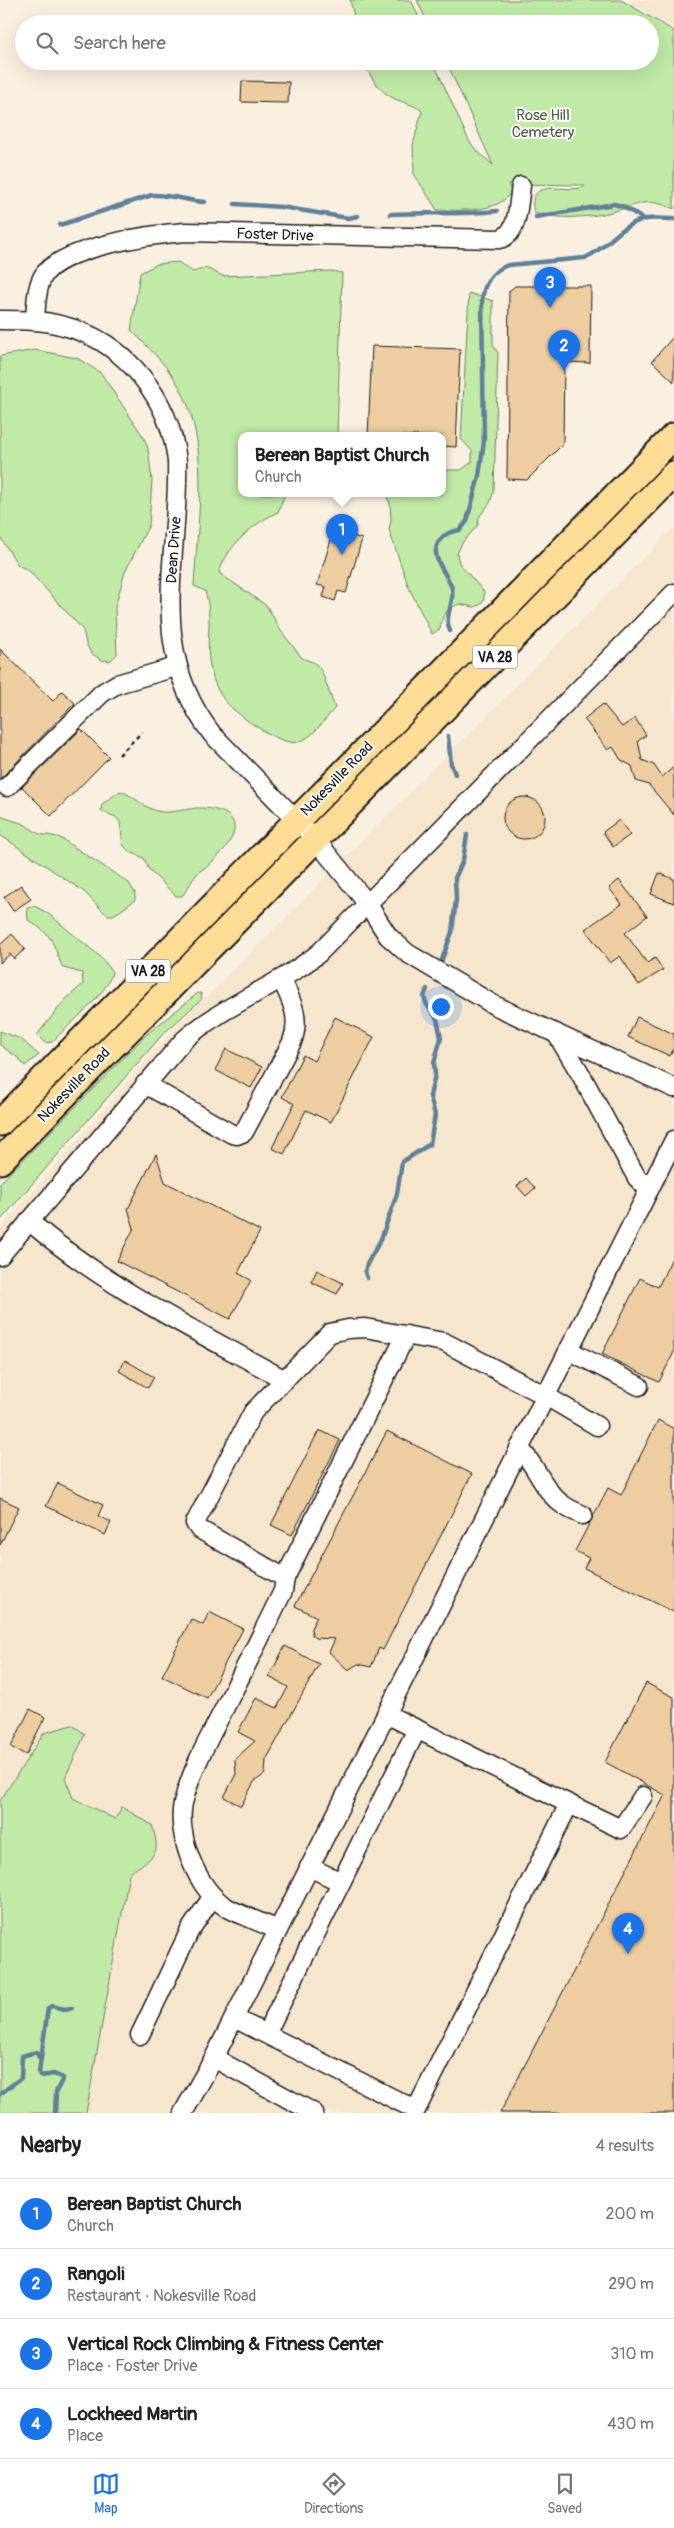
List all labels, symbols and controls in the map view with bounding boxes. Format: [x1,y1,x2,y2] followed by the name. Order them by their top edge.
[15,15,659,70] search box
[33,29,61,57] icon: search
[73,31,166,55] text: Search here
[512,106,575,142] park label: Rose Hill Cemetery
[236,224,314,246] street label: Foster Drive
[534,267,566,308] pin: 3
[548,330,580,371] pin: 2
[238,432,446,497] popup
[255,443,429,467] text: Berean Baptist Church
[255,467,302,487] text: Church
[326,514,358,555] pin: 1
[162,515,186,584] street label: Dean Drive
[472,646,518,669] road number: VA 28
[297,738,377,820] street label: Nokesville Road
[126,959,170,982] road number: VA 28
[428,994,454,1020] your location
[34,1044,114,1126] street label: Nokesville Road
[612,1913,644,1954] pin: 4
[20,2132,81,2159] text: Nearby
[596,2136,654,2156] text: 4 results
[67,2192,241,2216] text: Berean Baptist Church
[33,2204,39,2224] text: 1
[606,2204,654,2224] text: 200 m
[67,2216,114,2236] text: Church
[67,2262,125,2286] text: Rangoli
[32,2274,40,2294] text: 2
[608,2274,654,2294] text: 290 m
[67,2286,256,2306] text: Restaurant · Nokesville Road
[67,2332,383,2356] text: Vertical Rock Climbing & Fitness Center
[32,2344,40,2364] text: 3
[610,2344,654,2364] text: 310 m
[67,2356,197,2376] text: Place · Foster Drive
[67,2402,197,2426] text: Lockheed Martin
[31,2414,41,2434] text: 4
[607,2414,654,2434] text: 430 m
[67,2426,103,2446] text: Place
[92,2470,120,2517] tab: Map
[304,2470,363,2517] tab: Directions
[547,2470,582,2517] tab: Saved

